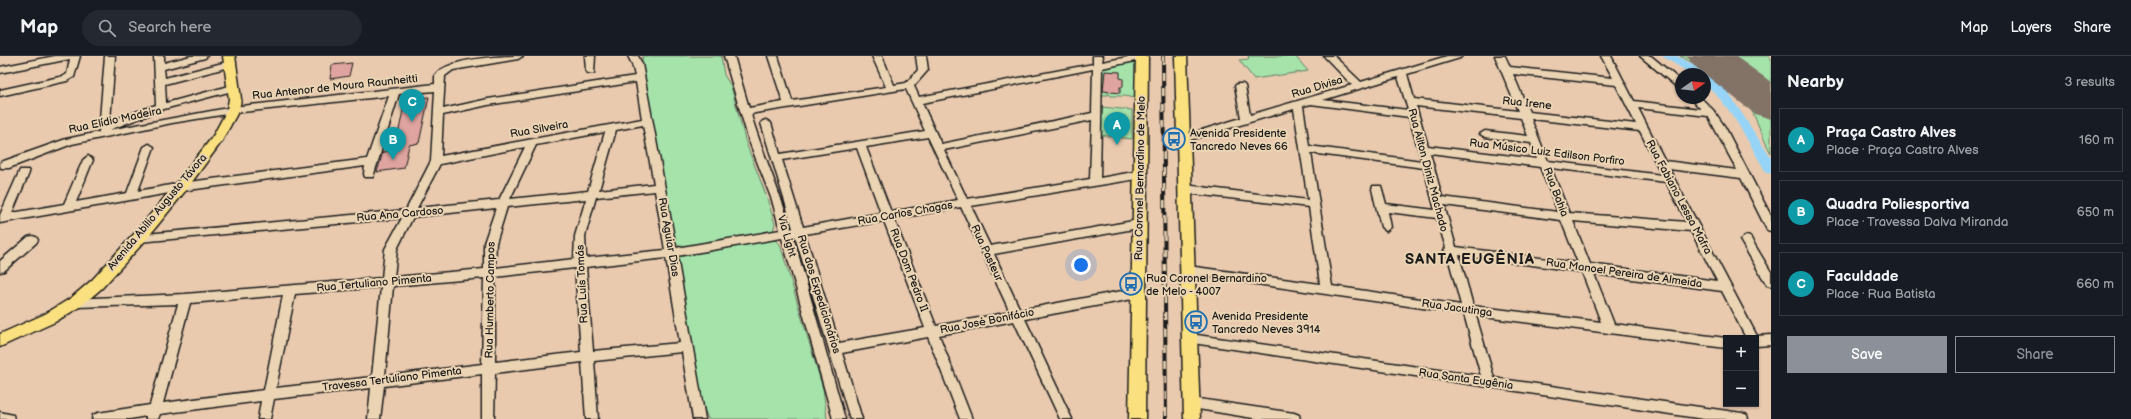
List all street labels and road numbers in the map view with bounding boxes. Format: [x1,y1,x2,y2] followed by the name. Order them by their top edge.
[252,72,418,102] street label: Rua Antenor de Moura Raunheitti
[1290,73,1344,101] street label: Rua Divisa
[1502,94,1553,112] street label: Rua Irene
[1132,96,1148,260] street label: Rua Coronel Bernardino de Melo
[67,104,163,136] street label: Rua Elídio Madeira
[1405,107,1451,233] street label: Rua Ailton Diniz Machado
[509,117,569,141] street label: Rua Silveira
[1469,136,1625,168] street label: Rua Músico Luiz Edilson Porfiro
[1643,138,1715,256] street label: Rua Fabiano Lessa Mafra
[105,151,209,273] street label: Avenida Abílio Augusto Távora
[1541,165,1571,219] street label: Rua Bahia
[656,196,682,278] street label: Rua Aguiar Dias
[856,198,954,228] street label: Rua Carlos Chagas
[356,204,444,224] street label: Rua Ana Cardoso
[775,213,799,259] street label: Via Light
[968,223,1006,284] street label: Rua Pasteur
[887,226,931,314] street label: Rua Dom Pedro II
[795,233,843,356] street label: Rua dos Expedicionários
[482,241,498,359] street label: Rua Humberto Campos
[573,244,591,324] street label: Rua Luís Tomás
[1545,256,1703,290] street label: Rua Manoel Pereira de Almeida
[316,271,432,295] street label: Rua Tertuliano Pimenta
[1421,297,1493,319] street label: Rua Jacutinga
[939,305,1035,337] street label: Rua José Bonifácio
[322,364,462,394] street label: Travessa Tertuliano Pimenta
[1418,366,1514,392] street label: Rua Santa Eugênia

